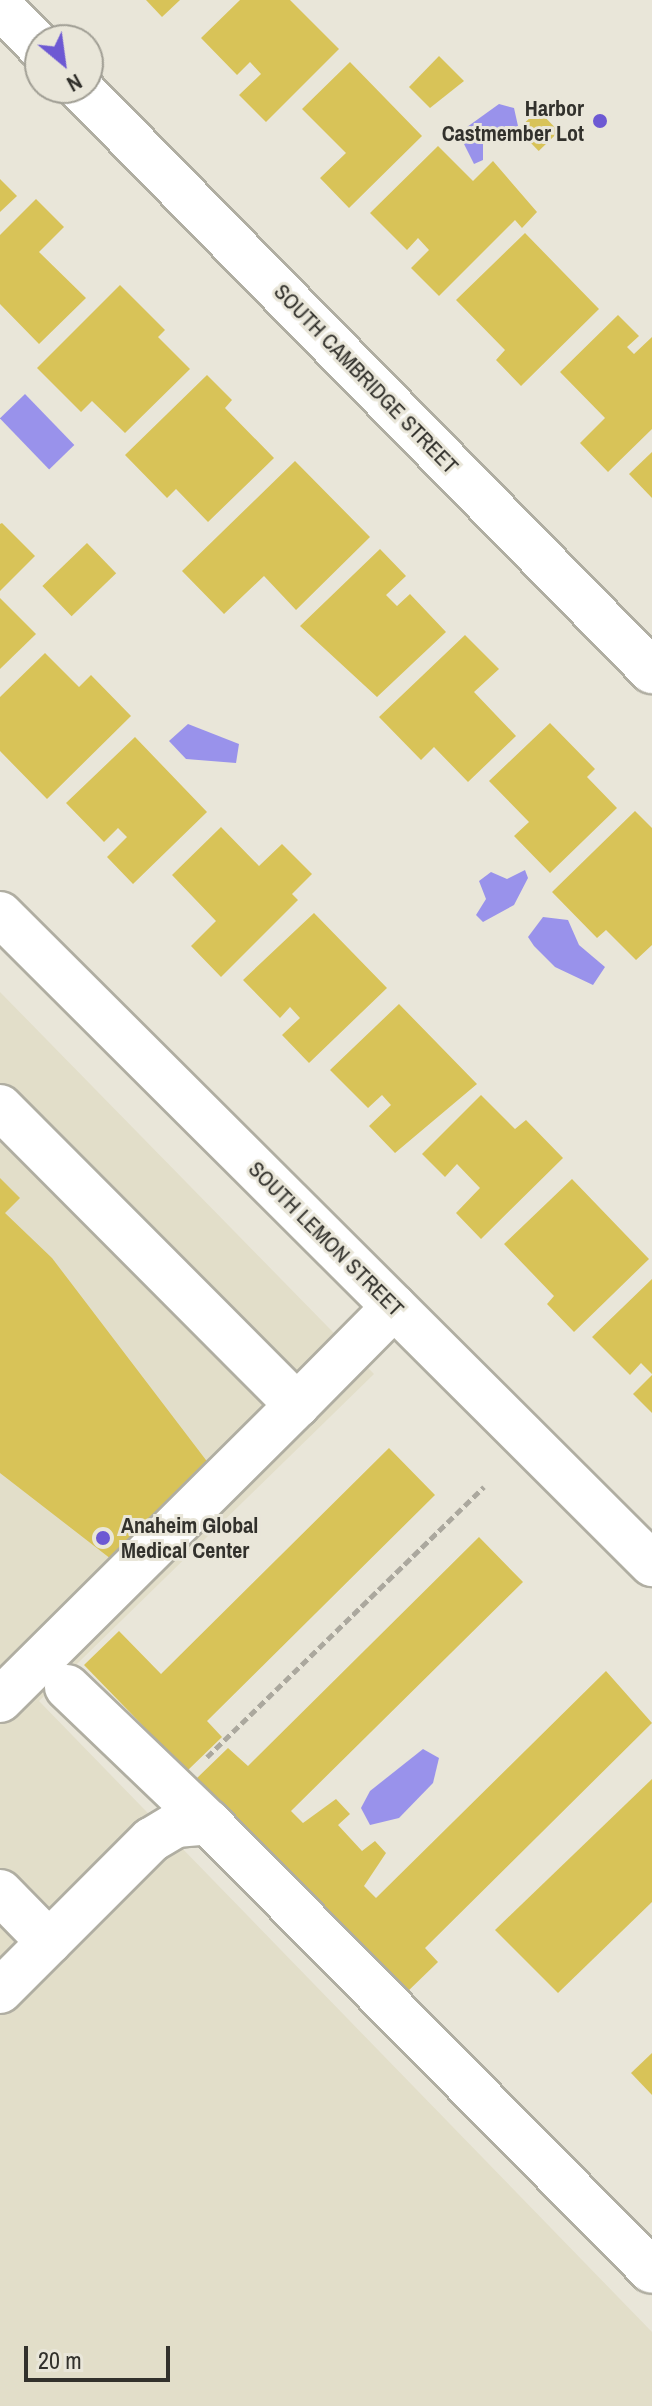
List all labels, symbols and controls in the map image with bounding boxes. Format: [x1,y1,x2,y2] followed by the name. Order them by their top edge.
[24,24,104,104] north arrow
[62,67,88,100] text: N
[442,95,584,146] place label: Harbor Castmember Lot
[591,112,609,130] marker: Harbor Castmember Lot
[268,279,464,479] street label: SOUTH CAMBRIDGE STREET
[243,1156,409,1322] street label: SOUTH LEMON STREET
[121,1512,258,1564] place label: Anaheim Global Medical Center
[92,1527,114,1549] marker: Anaheim Global Medical Center
[28,2330,174,2380] scale bar
[38,2344,82,2376] text: 20 m

